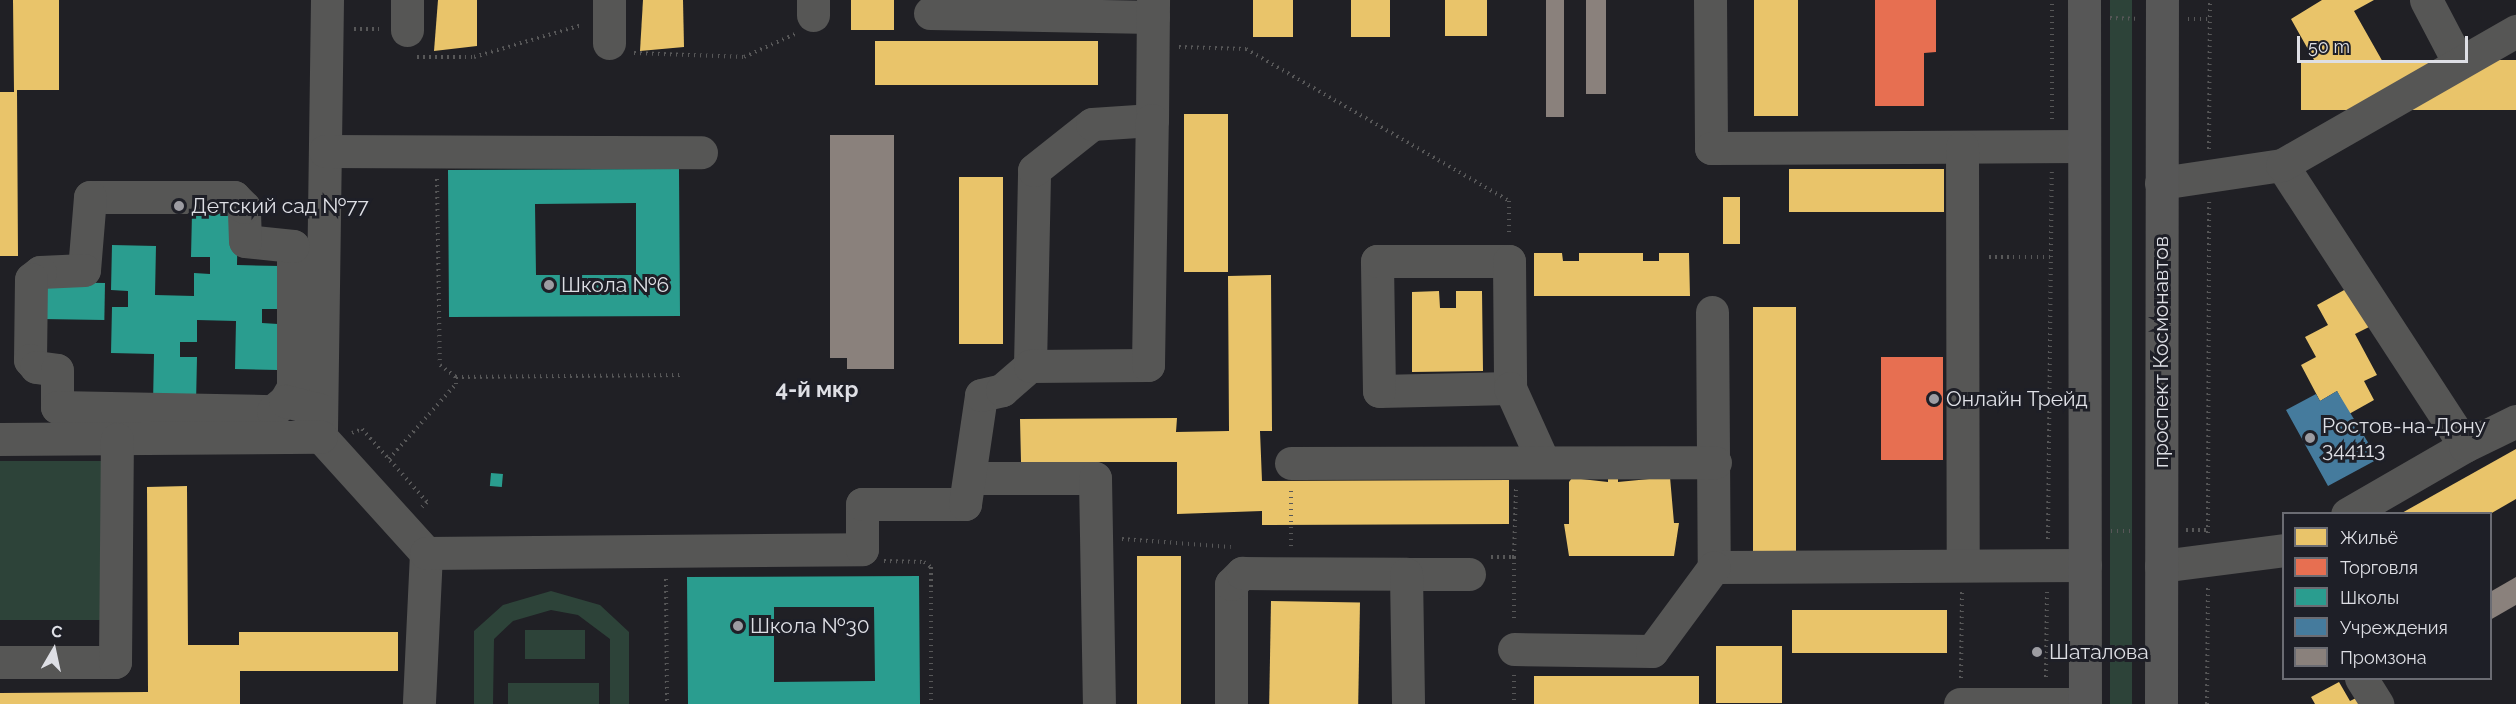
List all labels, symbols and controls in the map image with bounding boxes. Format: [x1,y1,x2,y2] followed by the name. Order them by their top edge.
[2300,24,2471,62] scale bar
[2308,36,2350,57] text: 50 m
[191,193,369,219] place label: Детский сад №77
[172,199,186,213] marker: Детский сад №77
[2148,236,2174,468] street label: проспект Космонавтов
[561,272,669,298] place label: Школа №6
[542,278,556,292] marker: Школа №6
[775,377,859,403] district label: 4-й мкр
[1946,386,2088,412] place label: Онлайн Трейд
[1927,392,1941,406] marker: Онлайн Трейд
[2322,413,2486,463] place label: Ростов-на-Дону 344113
[2303,431,2317,445] marker: Ростов-на-Дону 344113
[2282,512,2492,680] legend
[2340,527,2398,548] text: Жильё
[2340,557,2418,578] text: Торговля
[2340,587,2399,608] text: Школы
[750,613,870,639] place label: Школа №30
[2340,617,2448,638] text: Учреждения
[731,619,745,633] marker: Школа №30
[24,620,84,680] north arrow
[50,621,64,642] text: С
[2049,639,2149,665] place label: Шаталова
[2030,645,2044,659] marker: Шаталова
[2340,647,2427,668] text: Промзона

